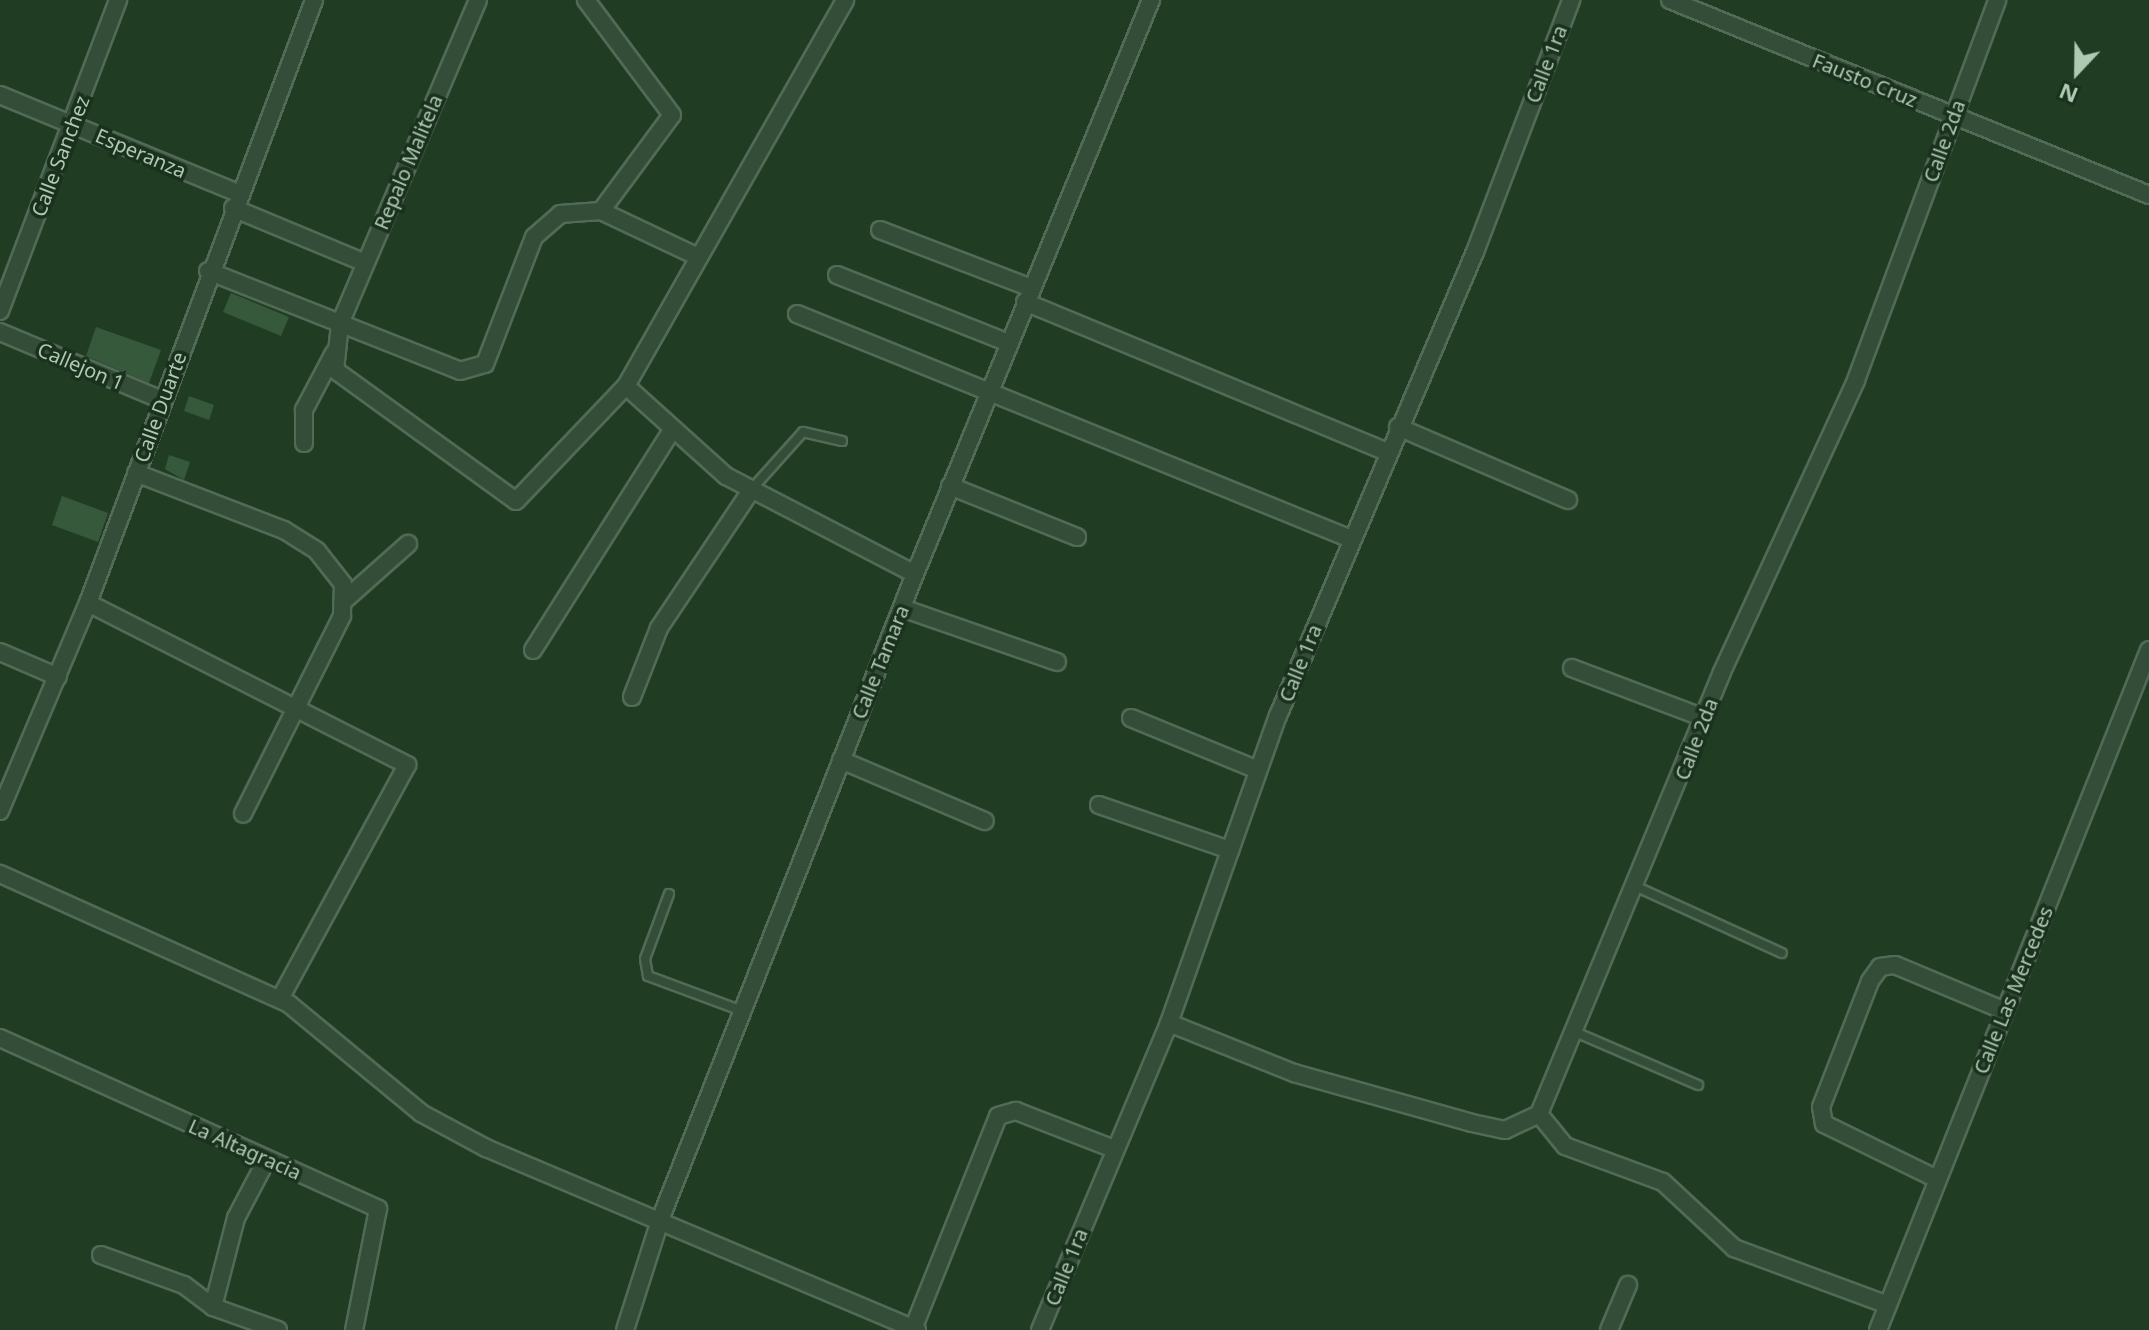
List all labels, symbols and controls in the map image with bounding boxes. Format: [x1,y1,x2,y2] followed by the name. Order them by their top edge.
[1520,22,1572,106] street label: Calle 1ra
[2037,32,2117,112] north arrow
[1809,48,1921,112] street label: Fausto Cruz
[2054,77,2082,112] text: N
[369,91,447,233] street label: Repalo Malitela
[26,92,94,220] street label: Calle Sanchez
[1918,97,1970,185] street label: Calle 2da
[92,123,190,183] street label: Esperanza
[34,337,128,395] street label: Callejon 1
[129,349,191,465] street label: Calle Duarte
[846,602,914,722] street label: Calle Tamara
[1274,621,1326,705] street label: Calle 1ra
[1669,695,1723,783] street label: Calle 2da
[1968,903,2058,1077] street label: Calle Las Mercedes
[185,1114,305,1184] street label: La Altagracia
[1040,1225,1092,1309] street label: Calle 1ra

